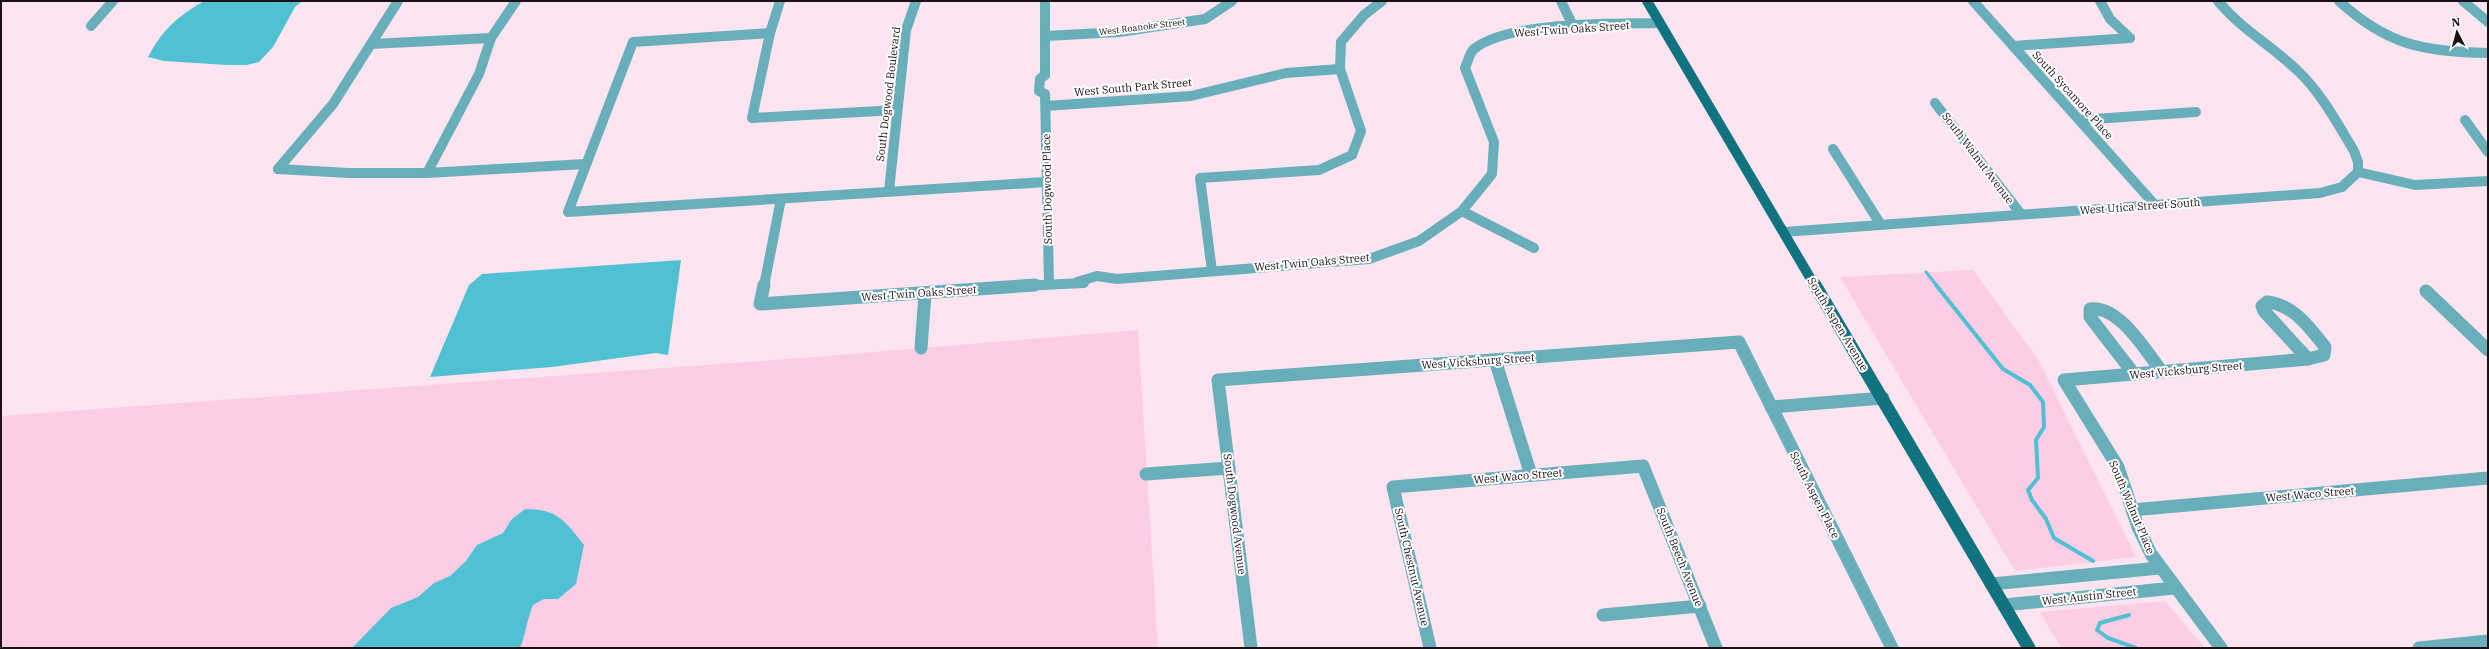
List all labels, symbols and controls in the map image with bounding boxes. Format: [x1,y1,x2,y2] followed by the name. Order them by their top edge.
[2437,12,2477,52] north arrow
[2451,15,2461,29] text: N
[1098,16,1186,37] street label: West Roanoke Street
[1514,18,1630,40] street label: West Twin Oaks Street
[873,25,903,162] street label: South Dogwood Boulevard
[2030,48,2117,142] street label: South Sycamore Place
[1074,75,1193,99] street label: West South Park Street
[1939,109,2017,207] street label: South Walnut Avenue
[1039,133,1055,244] street label: South Dogwood Place
[2079,195,2201,217] street label: West Utica Street South
[1254,250,1370,274] street label: West Twin Oaks Street
[1805,275,1872,373] street label: South Aspen Avenue
[861,282,977,304] street label: West Twin Oaks Street
[1421,350,1535,372] street label: West Vicksburg Street
[2129,358,2243,382] street label: West Vicksburg Street
[1787,449,1843,541] street label: South Aspen Place
[1221,453,1249,575] street label: South Dogwood Avenue
[2106,458,2158,556] street label: South Walnut Place
[1473,465,1563,487] street label: West Waco Street
[2265,483,2355,505] street label: West Waco Street
[1654,505,1706,609] street label: South Beech Avenue
[1392,507,1432,628] street label: South Chestnut Avenue
[2041,584,2137,608] street label: West Austin Street

